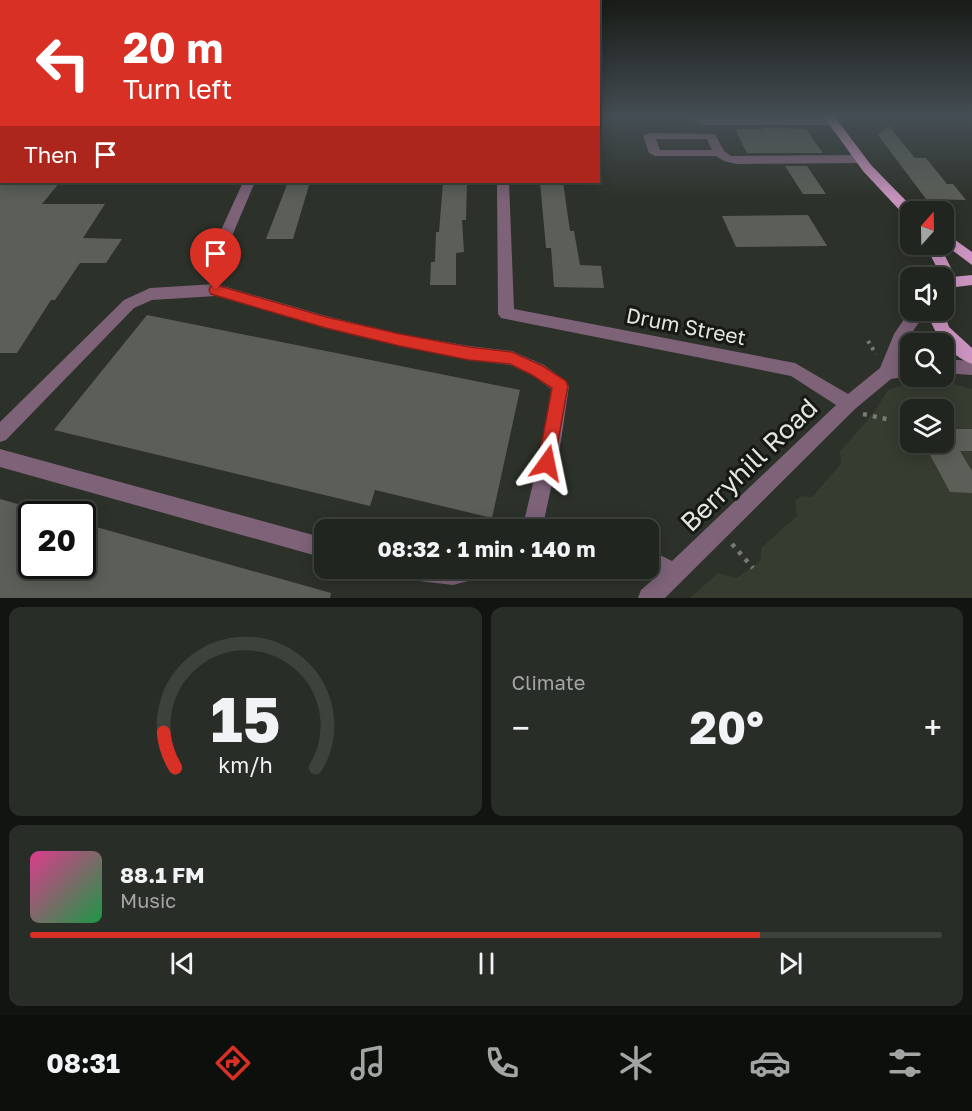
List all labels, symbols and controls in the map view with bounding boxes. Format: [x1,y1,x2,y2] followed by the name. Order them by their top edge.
[123,22,223,72] text: 20 m
[24,24,102,102] icon: left
[123,73,232,105] text: Turn left
[89,138,122,171] icon: arrive
[24,141,77,168] text: Then
[900,201,954,255] north arrow
[900,201,954,453] map controls
[190,228,241,290] pin
[199,237,232,270] icon: arrive
[900,267,954,321] button: sound
[624,302,748,350] street label: Drum Street
[900,333,954,387] button: search
[674,392,823,538] street label: Berryhill Road
[900,399,954,453] button: layers
[515,431,579,495] position arrow
[18,501,96,579] speed limit sign: 20
[378,535,595,562] text: 08:32 · 1 min · 140 m
[512,670,585,694] text: Climate
[210,681,280,756] text: 15
[690,700,764,754] text: 20°
[512,708,530,747] text: −
[924,708,942,747] text: +
[218,753,273,779] text: km/h
[120,861,205,888] text: 88.1 FM
[120,888,176,912] text: Music
[166,947,199,980] icon: previous
[470,947,503,980] icon: pause
[774,947,807,980] icon: next
[212,1042,254,1084] icon: directions
[347,1042,389,1084] icon: music
[481,1042,523,1084] icon: phone
[615,1042,657,1084] icon: climate
[749,1042,791,1084] icon: car
[884,1042,926,1084] icon: filters
[46,1047,120,1079] text: 08:31

